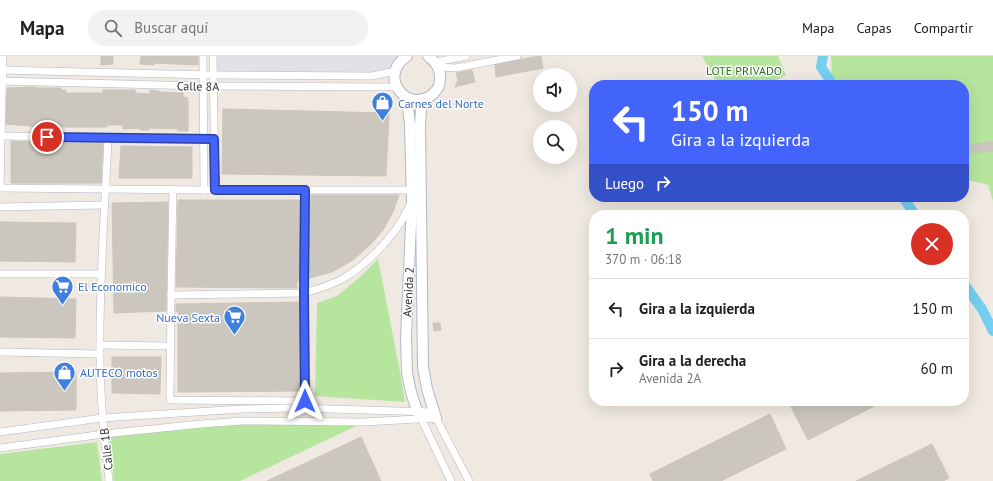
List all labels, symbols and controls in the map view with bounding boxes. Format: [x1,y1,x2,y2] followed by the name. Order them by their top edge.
[88,10,368,46] search box
[20,16,64,40] text: Mapa
[102,17,124,39] icon: search
[134,18,208,37] text: Buscar aquí
[802,19,835,37] text: Mapa
[857,19,892,37] text: Capas
[914,19,973,37] text: Compartir
[706,63,782,78] park label: LOTE PRIVADO
[533,68,577,164] map controls
[533,68,577,112] button: sound
[177,78,219,94] street label: Calle 8A
[369,90,395,123] shop icon: Carnes del Norte
[671,92,748,129] text: 150 m
[398,96,484,111] place label: Carnes del Norte
[605,96,657,148] icon: left
[30,120,64,154] pin
[533,120,577,164] button: search
[36,126,58,148] icon: arrive
[671,128,810,151] text: Gira a la izquierda
[652,172,674,194] icon: right
[605,174,644,193] text: Luego
[605,220,664,251] text: 1 min
[911,223,953,265] button: close
[605,251,682,268] text: 370 m · 06:18
[399,267,417,317] street label: Avenida 2
[50,273,76,306] supermarket icon: El Economico
[78,279,147,294] place label: El Economico
[605,298,627,320] icon: left
[639,299,755,318] text: Gira a la izquierda
[912,299,953,318] text: 150 m
[222,304,248,337] supermarket icon: Nueva Sexta
[156,310,220,325] place label: Nueva Sexta
[639,351,746,370] text: Gira a la derecha
[605,358,627,380] icon: right
[52,359,78,392] shop icon: AUTECO motos
[920,359,953,378] text: 60 m
[80,365,158,380] place label: AUTECO motos
[639,370,701,387] text: Avenida 2A
[284,380,326,422] position arrow
[96,427,116,471] street label: Calle 1B

